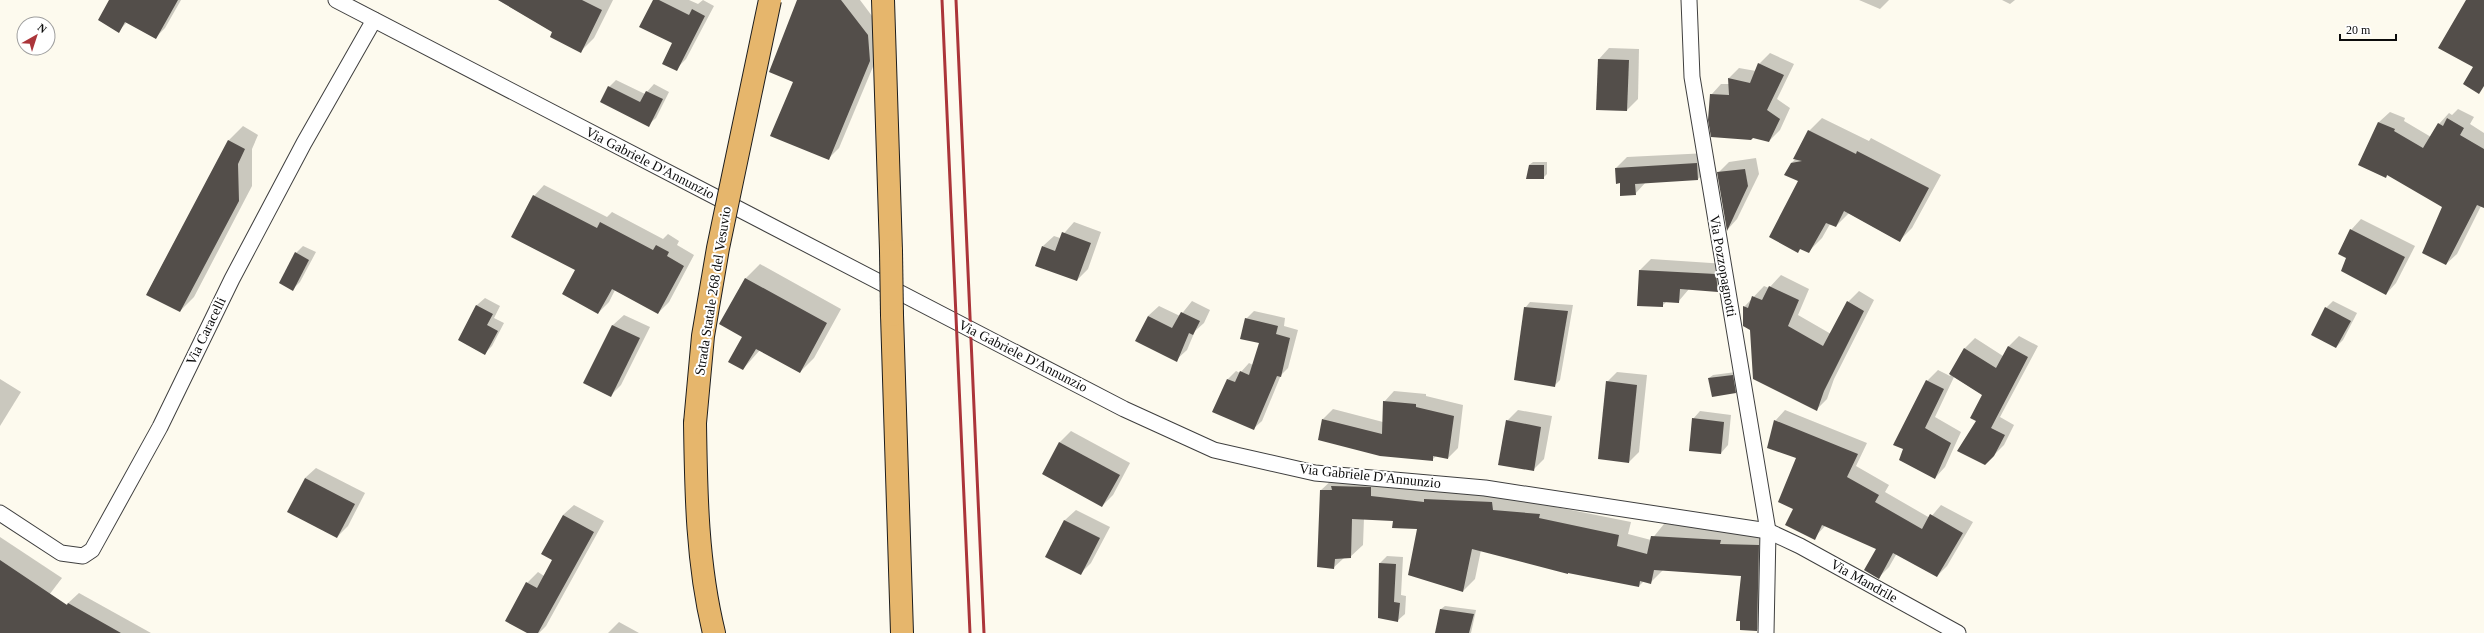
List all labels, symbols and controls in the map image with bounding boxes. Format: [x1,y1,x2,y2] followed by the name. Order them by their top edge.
[16,16,56,56] north arrow
[2340,16,2396,42] scale bar
[35,21,49,35] text: N
[2346,23,2371,37] text: 20 m
[583,124,717,202] street label: Via Gabriele D'Annunzio
[692,205,734,377] street label: Strada Statale 268 del Vesuvio
[1707,214,1739,318] street label: Via Pozzopagnotti
[183,295,229,367] street label: Via Caracelli
[956,317,1090,395] street label: Via Gabriele D'Annunzio
[1298,461,1442,491] street label: Via Gabriele D'Annunzio
[1828,556,1900,606] street label: Via Mandrile

